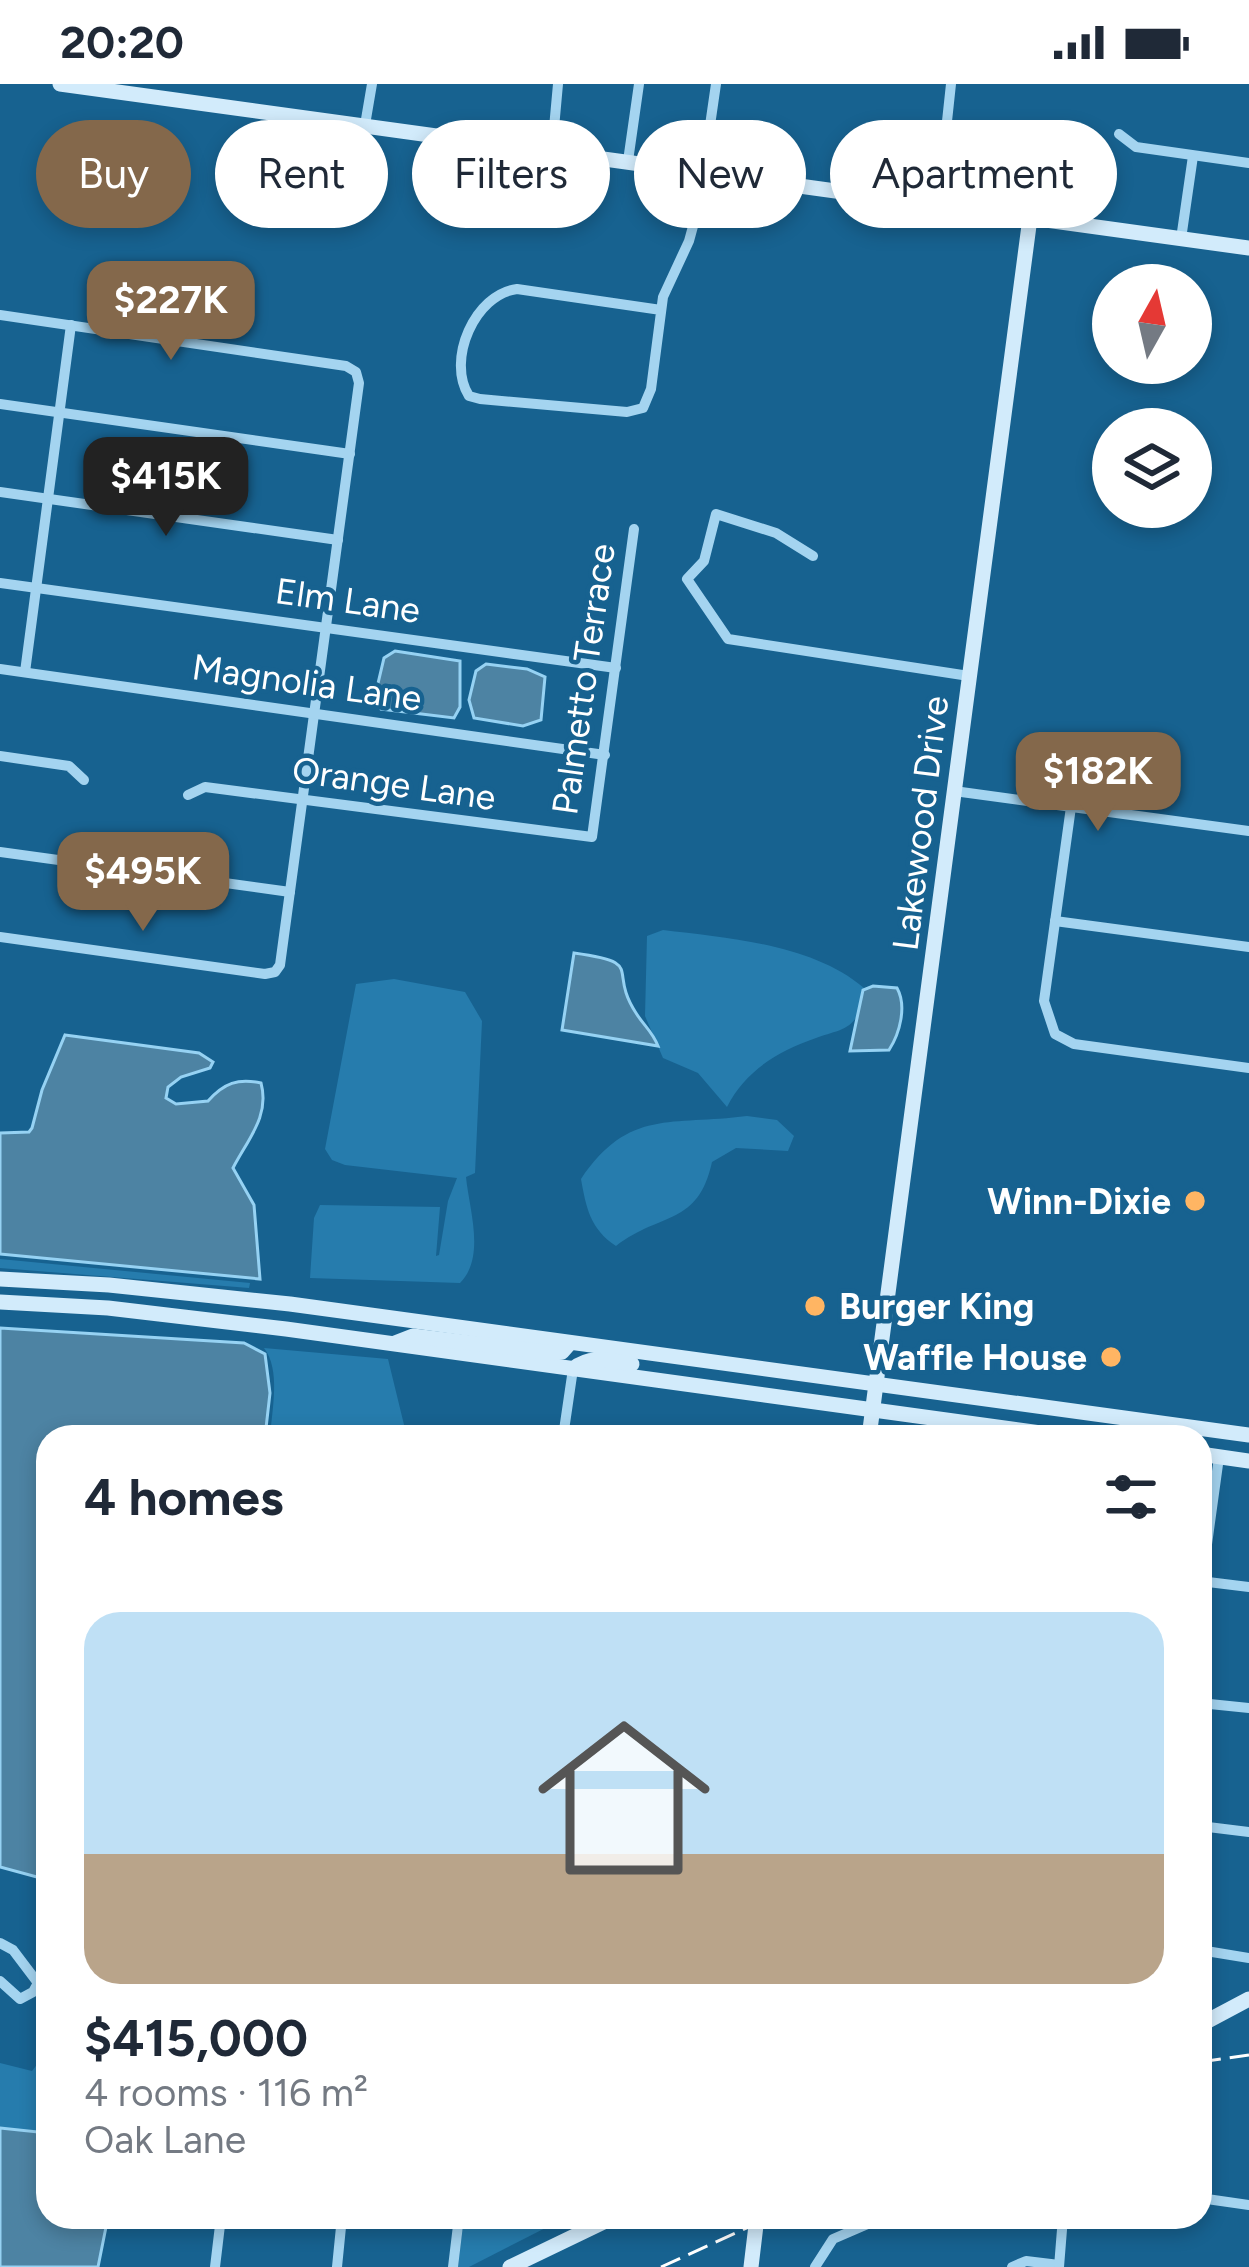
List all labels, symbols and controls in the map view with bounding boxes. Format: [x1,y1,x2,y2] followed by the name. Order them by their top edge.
[60,15,184,69] text: 20:20
[36,120,191,228] chip: Buy
[215,120,388,228] chip: Rent
[412,120,610,228] chip: Filters
[634,120,806,228] chip: New
[830,120,1117,228] chip: Apartment
[87,261,255,363] pin: $227K
[1092,264,1212,384] north arrow
[1092,264,1212,528] map controls
[114,276,228,323] text: $227K
[1092,408,1212,528] button: layers
[82,437,250,539] pin: $415K
[110,452,222,499] text: $415K
[543,541,624,817] street label: Palmetto Terrace
[273,569,423,632] street label: Elm Lane
[189,645,424,720] street label: Magnolia Lane
[884,693,957,953] street label: Lakewood Drive
[1014,732,1182,834] pin: $182K
[1043,747,1153,794] text: $182K
[289,748,498,819] street label: Orange Lane
[59,832,227,934] pin: $495K
[84,847,202,894] text: $495K
[987,1180,1171,1223] place label: Winn-Dixie
[1182,1188,1208,1214] marker: Winn-Dixie
[839,1285,1034,1328] place label: Burger King
[802,1293,828,1319] marker: Burger King
[863,1336,1087,1379] place label: Waffle House
[1098,1344,1124,1370] marker: Waffle House
[1098,1464,1164,1530] icon: filters
[84,1467,284,1528] text: 4 homes
[516,1690,732,1906] icon: home
[84,2008,308,2069] text: $415,000
[84,2069,368,2116] text: 4 rooms · 116 m²
[84,2116,246,2163] text: Oak Lane

